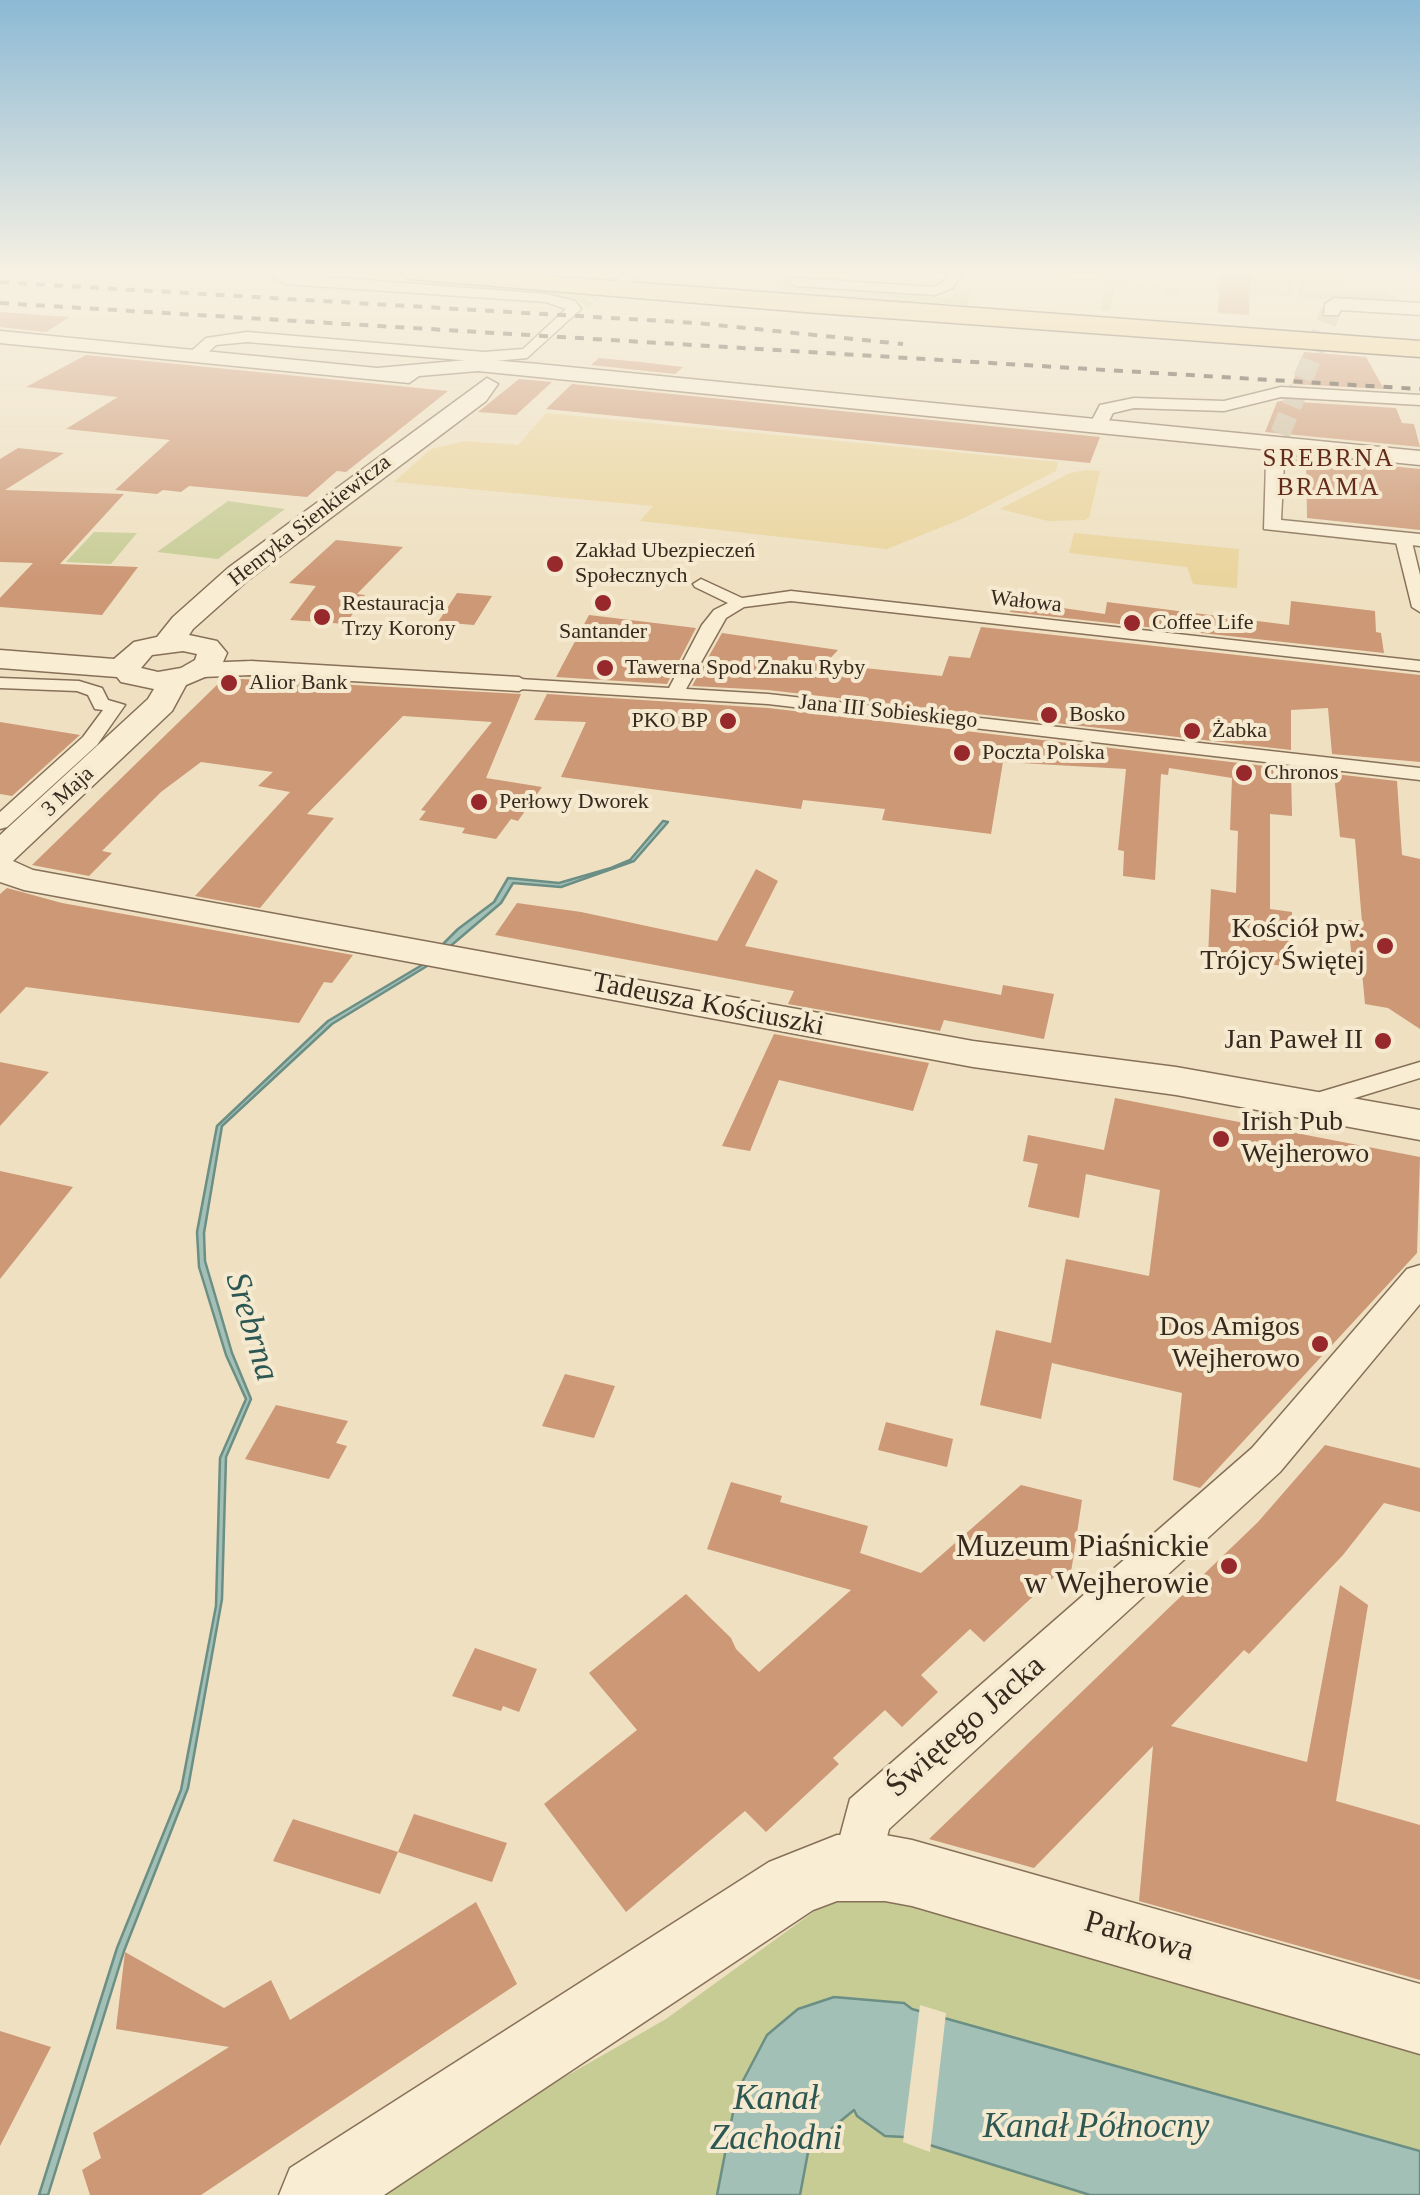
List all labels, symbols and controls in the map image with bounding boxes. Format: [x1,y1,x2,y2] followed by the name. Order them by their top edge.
[1263,444,1395,503] district label: SREBRNA BRAMA
[224,449,396,593] street label: Henryka Sienkiewicza
[575,538,755,590] place label: Zakład Ubezpieczeń Społecznych
[544,553,566,575] marker: Zakład Ubezpieczeń Społecznych
[989,585,1063,619] street label: Wałowa
[342,591,455,642] place label: Restauracja Trzy Korony
[592,592,614,614] marker: Santander
[311,606,333,628] marker: Restauracja Trzy Korony
[1152,610,1254,636] place label: Coffee Life
[1121,612,1143,634] marker: Coffee Life
[559,619,647,645] place label: Santander
[625,655,865,681] place label: Tawerna Spod Znaku Ryby
[594,657,616,679] marker: Tawerna Spod Znaku Ryby
[249,670,347,696] place label: Alior Bank
[218,672,240,694] marker: Alior Bank
[797,689,979,735] street label: Jana III Sobieskiego
[1069,702,1125,728] place label: Bosko
[1038,704,1060,726] marker: Bosko
[632,708,708,734] place label: PKO BP
[717,710,739,732] marker: PKO BP
[1212,718,1267,744] place label: Żabka
[1181,720,1203,742] marker: Żabka
[982,740,1105,766] place label: Poczta Polska
[951,742,973,764] marker: Poczta Polska
[1264,760,1339,786] place label: Chronos
[36,761,100,823] street label: 3 Maja
[1233,762,1255,784] marker: Chronos
[499,789,649,815] place label: Perłowy Dworek
[468,791,490,813] marker: Perłowy Dworek
[1200,913,1365,979] place label: Kościół pw. Trójcy Świętej
[1374,935,1396,957] marker: Kościół pw. Trójcy Świętej
[589,966,827,1044] street label: Tadeusza Kościuszki
[1225,1024,1363,1058] place label: Jan Paweł II
[1372,1030,1394,1052] marker: Jan Paweł II
[1241,1106,1369,1172] place label: Irish Pub Wejherowo
[1210,1128,1232,1150] marker: Irish Pub Wejherowo
[215,1268,287,1386] water label: Srebrna
[1159,1311,1300,1377] place label: Dos Amigos Wejherowo
[1309,1333,1331,1355] marker: Dos Amigos Wejherowo
[956,1529,1209,1604] place label: Muzeum Piaśnickie w Wejherowie
[1218,1555,1240,1577] marker: Muzeum Piaśnickie w Wejherowie
[879,1648,1053,1806] street label: Świętego Jacka
[1080,1903,1198,1971] street label: Parkowa
[710,2079,842,2161] water label: Kanał Zachodni
[983,2107,1209,2149] water label: Kanał Północny

